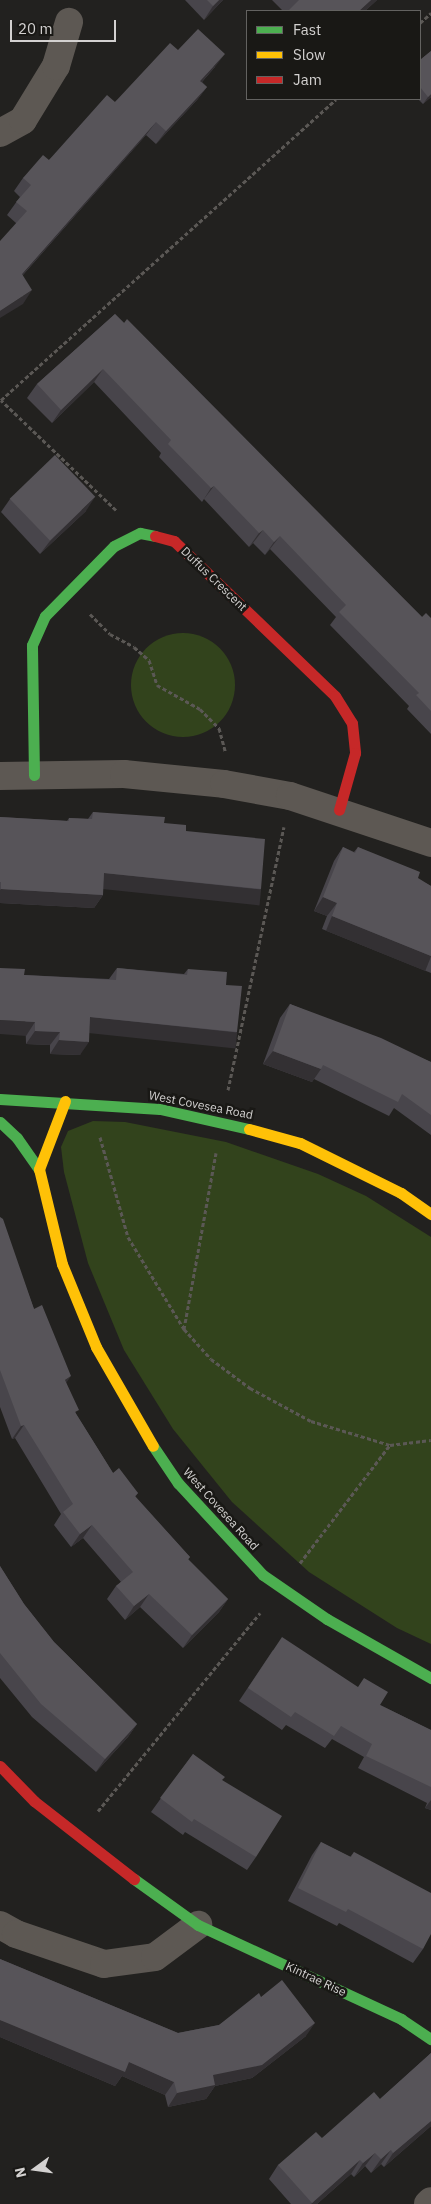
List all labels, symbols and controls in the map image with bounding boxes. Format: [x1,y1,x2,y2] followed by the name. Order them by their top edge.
[12,10,119,42] scale bar
[246,10,421,100] legend
[18,19,53,38] text: 20 m
[293,20,321,39] text: Fast
[293,45,326,64] text: Slow
[293,70,322,89] text: Jam
[178,544,250,614] street label: Duffus Crescent
[148,1088,254,1122] street label: West Covesea Road
[180,1465,262,1553] street label: West Covesea Road
[284,1959,348,1999] street label: Kintrae Rise
[10,2144,60,2194] north arrow
[10,2166,30,2180] text: N

